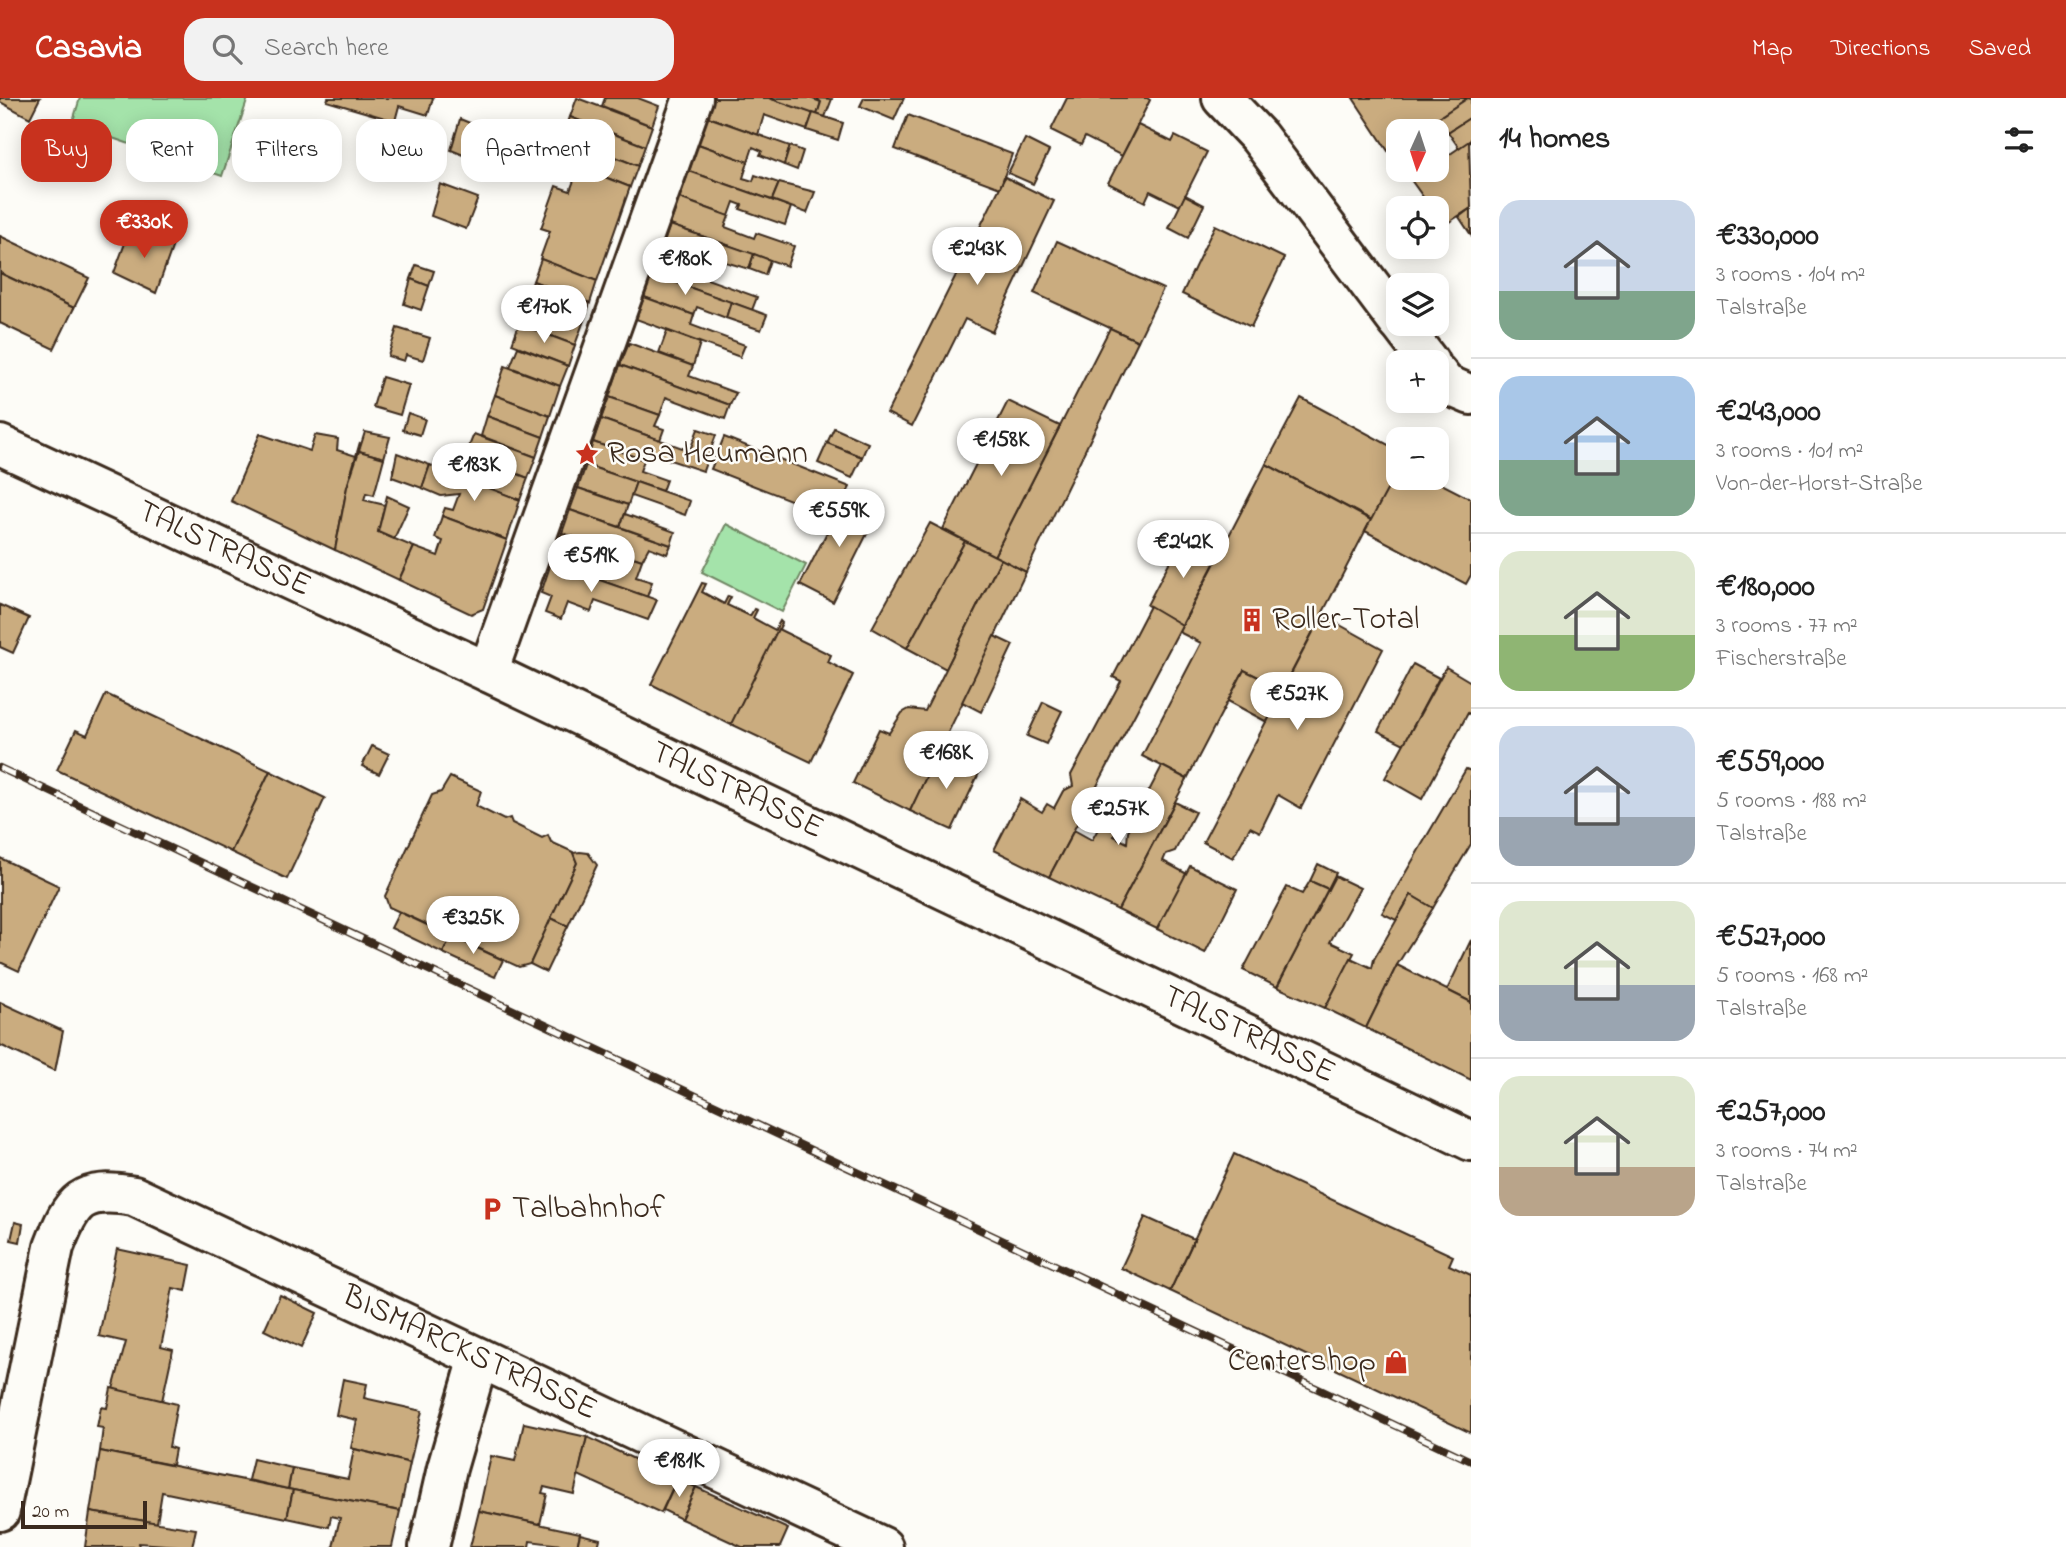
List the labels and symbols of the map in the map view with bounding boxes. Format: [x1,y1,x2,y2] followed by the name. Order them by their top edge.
[1386,119,1449,182] north arrow
[95,200,193,260] pin: €330K
[928,228,1026,287] pin: €243K
[636,238,734,297] pin: €180K
[495,286,593,345] pin: €170K
[952,418,1050,478] pin: €158K
[607,431,808,478] place label: Rosa Heumann
[573,440,601,468] place icon: Rosa Heumann
[425,444,523,503] pin: €183K
[129,488,319,610] street label: TALSTRASSE
[790,490,888,549] pin: €559K
[1134,520,1232,580] pin: €242K
[542,534,640,594] pin: €519K
[1272,597,1420,644] place label: Roller-Total
[1238,606,1266,634] building icon: Roller-Total
[1248,672,1346,732] pin: €527K
[643,729,831,852] street label: TALSTRASSE
[897,732,995,791] pin: €168K
[1069,788,1167,847] pin: €257K
[424,896,522,956] pin: €325K
[1154,974,1343,1096] street label: TALSTRASSE
[512,1186,665,1233] place label: Talbahnhof
[478,1195,506,1223] parking icon: Talbahnhof
[333,1273,605,1433] street label: BISMARCKSTRASSE
[1228,1339,1376,1386] place label: Centershop
[1382,1348,1410,1376] shop icon: Centershop
[630,1440,728,1499] pin: €181K
[21,1498,147,1530] scale bar

